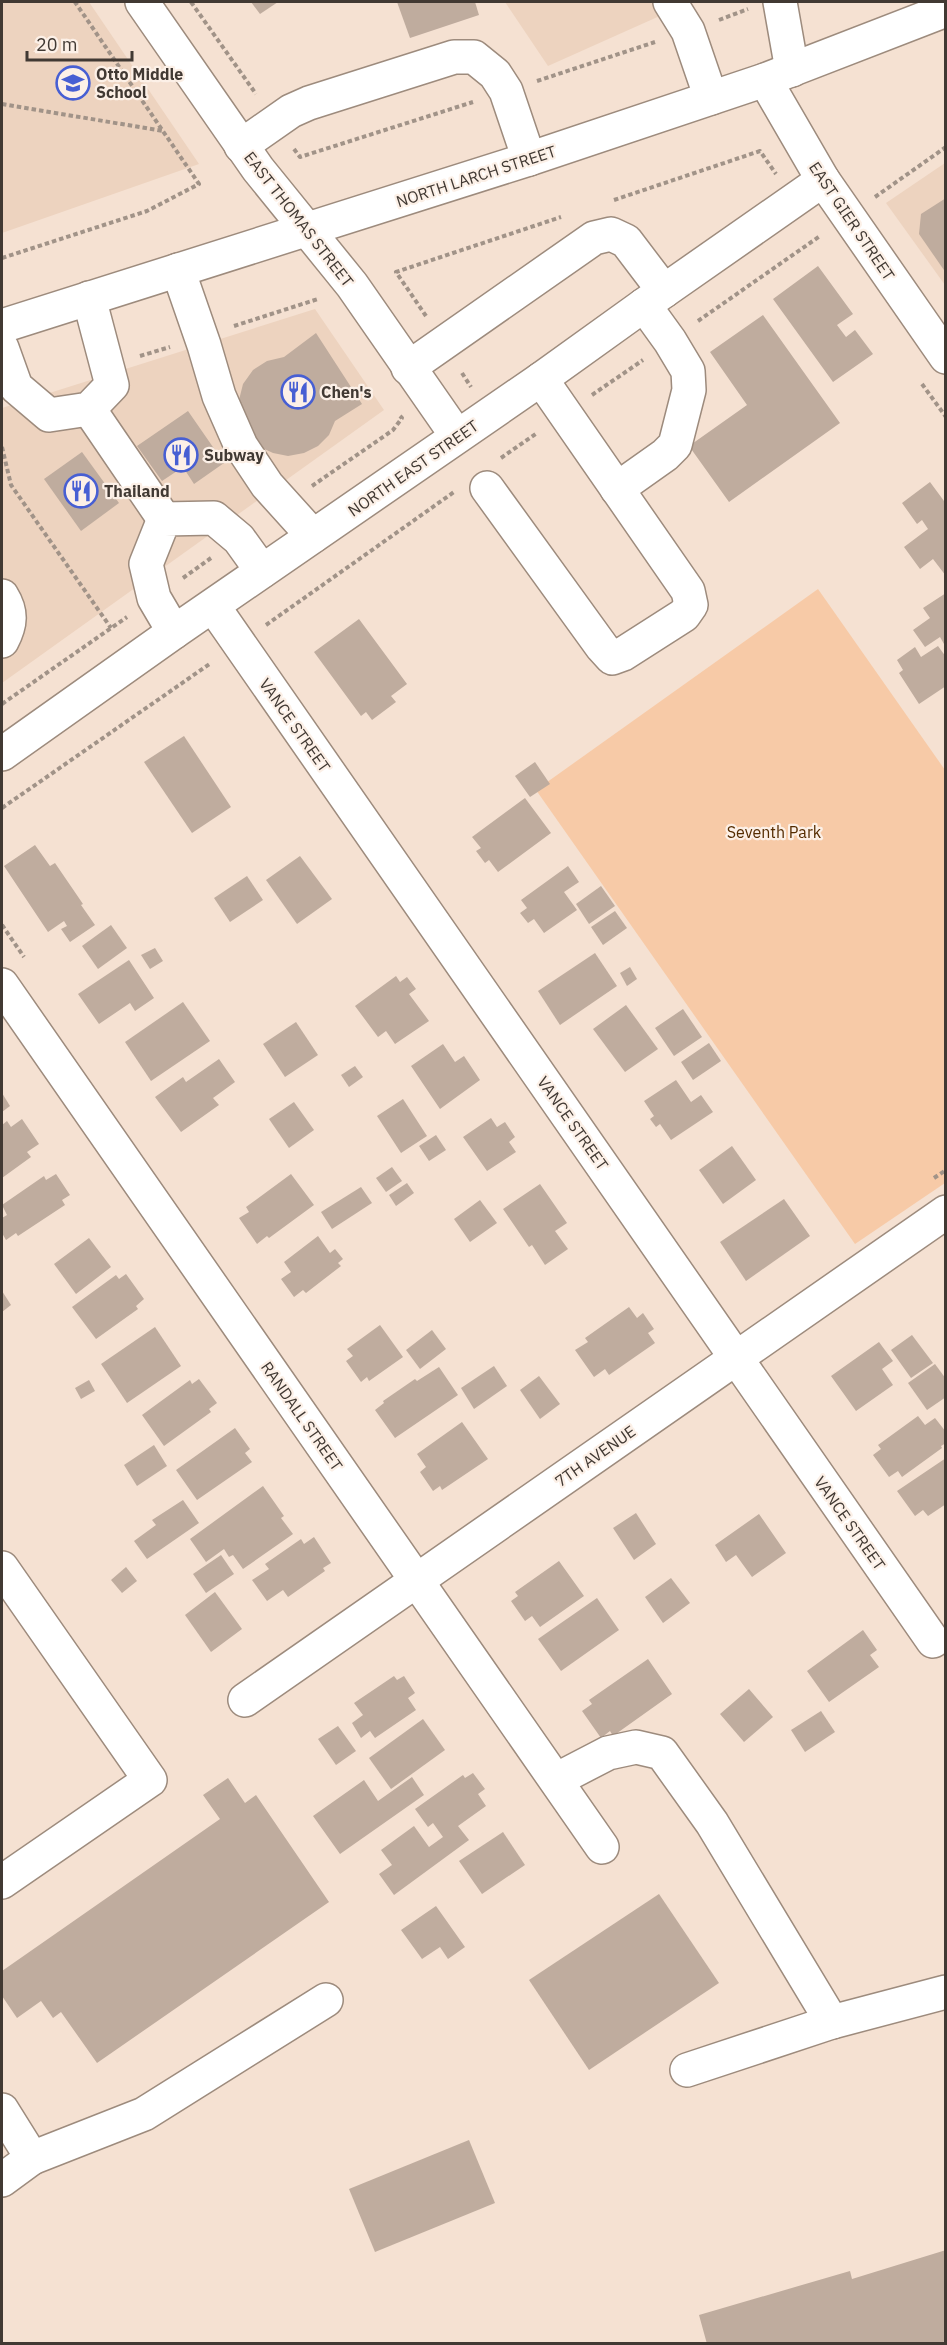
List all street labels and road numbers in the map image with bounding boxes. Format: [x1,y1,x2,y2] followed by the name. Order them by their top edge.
[394,141,558,211] street label: NORTH LARCH STREET
[240,147,358,291] street label: EAST THOMAS STREET
[805,158,899,284] street label: EAST GIER STREET
[344,415,482,521] street label: NORTH EAST STREET
[255,674,335,776] street label: VANCE STREET
[533,1072,613,1174] street label: VANCE STREET
[257,1358,347,1474] street label: RANDALL STREET
[551,1421,639,1491] street label: 7TH AVENUE
[810,1472,890,1574] street label: VANCE STREET

